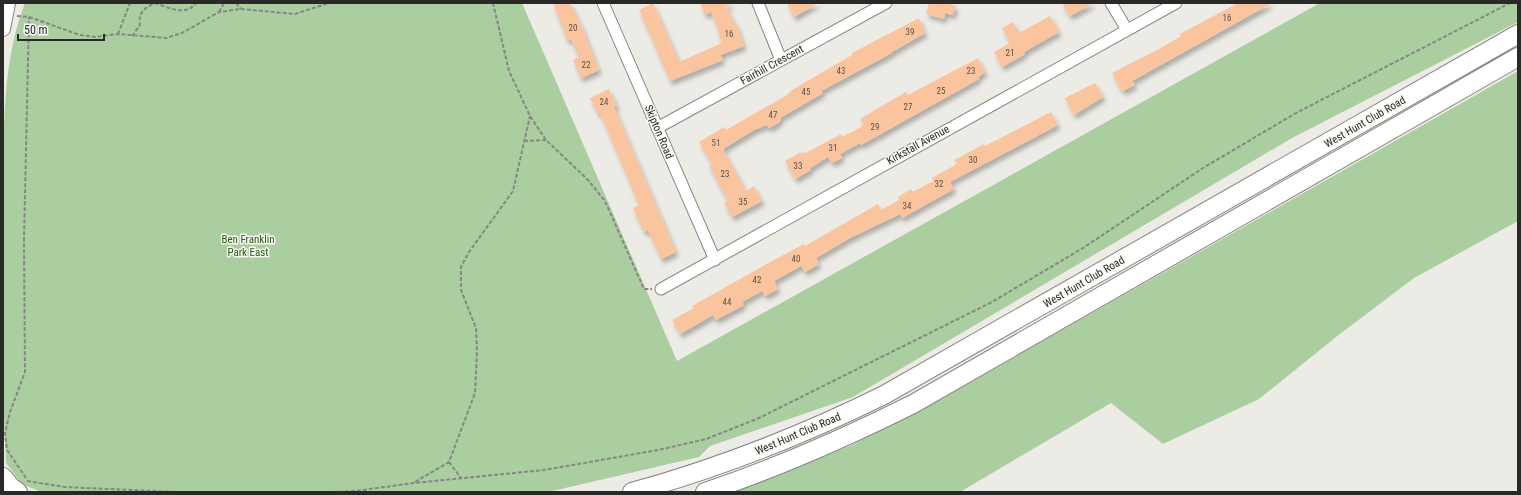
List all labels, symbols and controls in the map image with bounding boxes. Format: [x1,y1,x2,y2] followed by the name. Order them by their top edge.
[1223,13,1231,23] house number: 16
[18,16,104,42] scale bar
[24,23,48,37] text: 50 m
[569,23,577,33] house number: 20
[906,27,914,37] house number: 39
[725,29,733,39] house number: 16
[738,42,806,88] street label: Fairhill Crescent
[1006,48,1014,58] house number: 21
[582,60,591,70] house number: 22
[837,66,845,76] house number: 43
[967,66,975,76] house number: 23
[937,86,946,96] house number: 25
[802,87,811,97] house number: 45
[1322,93,1408,151] street label: West Hunt Club Road
[600,97,609,107] house number: 24
[904,102,913,112] house number: 27
[642,103,676,161] street label: Skipton Road
[769,110,778,120] house number: 47
[871,122,879,132] house number: 29
[884,122,952,168] street label: Kirkstall Avenue
[712,138,720,148] house number: 51
[829,143,837,153] house number: 31
[969,155,977,165] house number: 30
[794,161,802,171] house number: 33
[721,169,729,179] house number: 23
[935,179,944,189] house number: 32
[739,197,748,207] house number: 35
[903,201,912,211] house number: 34
[221,233,275,259] park label: Ben Franklin Park East
[1041,253,1127,311] street label: West Hunt Club Road
[792,254,800,264] house number: 40
[753,275,762,285] house number: 42
[723,297,732,307] house number: 44
[753,410,843,458] street label: West Hunt Club Road

